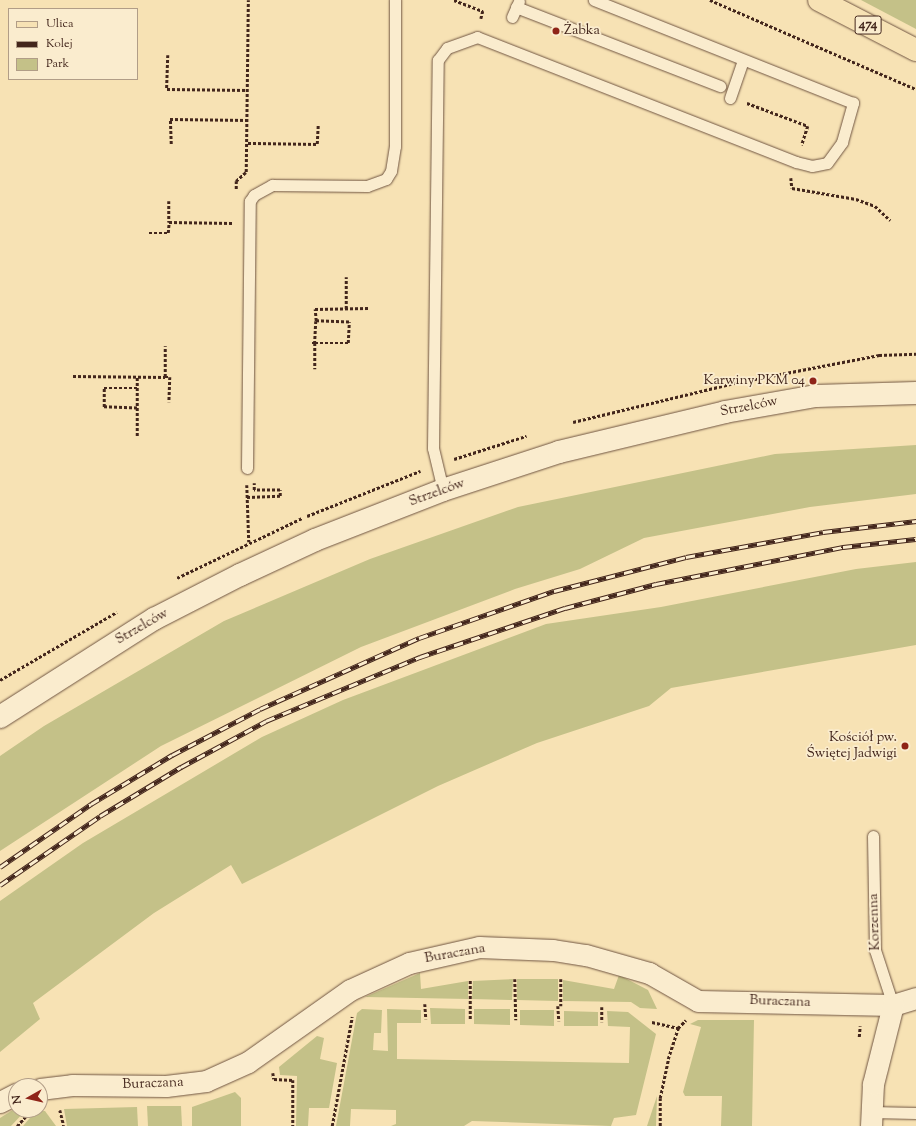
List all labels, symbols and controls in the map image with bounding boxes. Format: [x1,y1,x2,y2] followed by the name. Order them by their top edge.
[8,8,138,80] legend
[854,14,882,36] road number: 474
[46,15,73,33] text: Ulica
[564,23,600,39] place label: Żabka
[551,26,561,36] marker: Żabka
[46,35,73,53] text: Kolej
[46,55,69,73] text: Park
[703,373,805,389] place label: Karwiny PKM 04
[808,376,818,386] marker: Karwiny PKM 04
[719,393,779,421] street label: Strzelców
[407,475,467,511] street label: Strzelców
[113,605,171,649] street label: Strzelców
[806,730,897,762] place label: Kościół pw. Świętej Jadwigi
[900,741,910,751] marker: Kościół pw. Świętej Jadwigi
[866,893,884,951] street label: Korzenna
[423,940,487,968] street label: Buraczana
[749,993,811,1011] street label: Buraczana
[122,1075,184,1093] street label: Buraczana
[8,1078,48,1118] north arrow
[9,1094,26,1105] text: N

